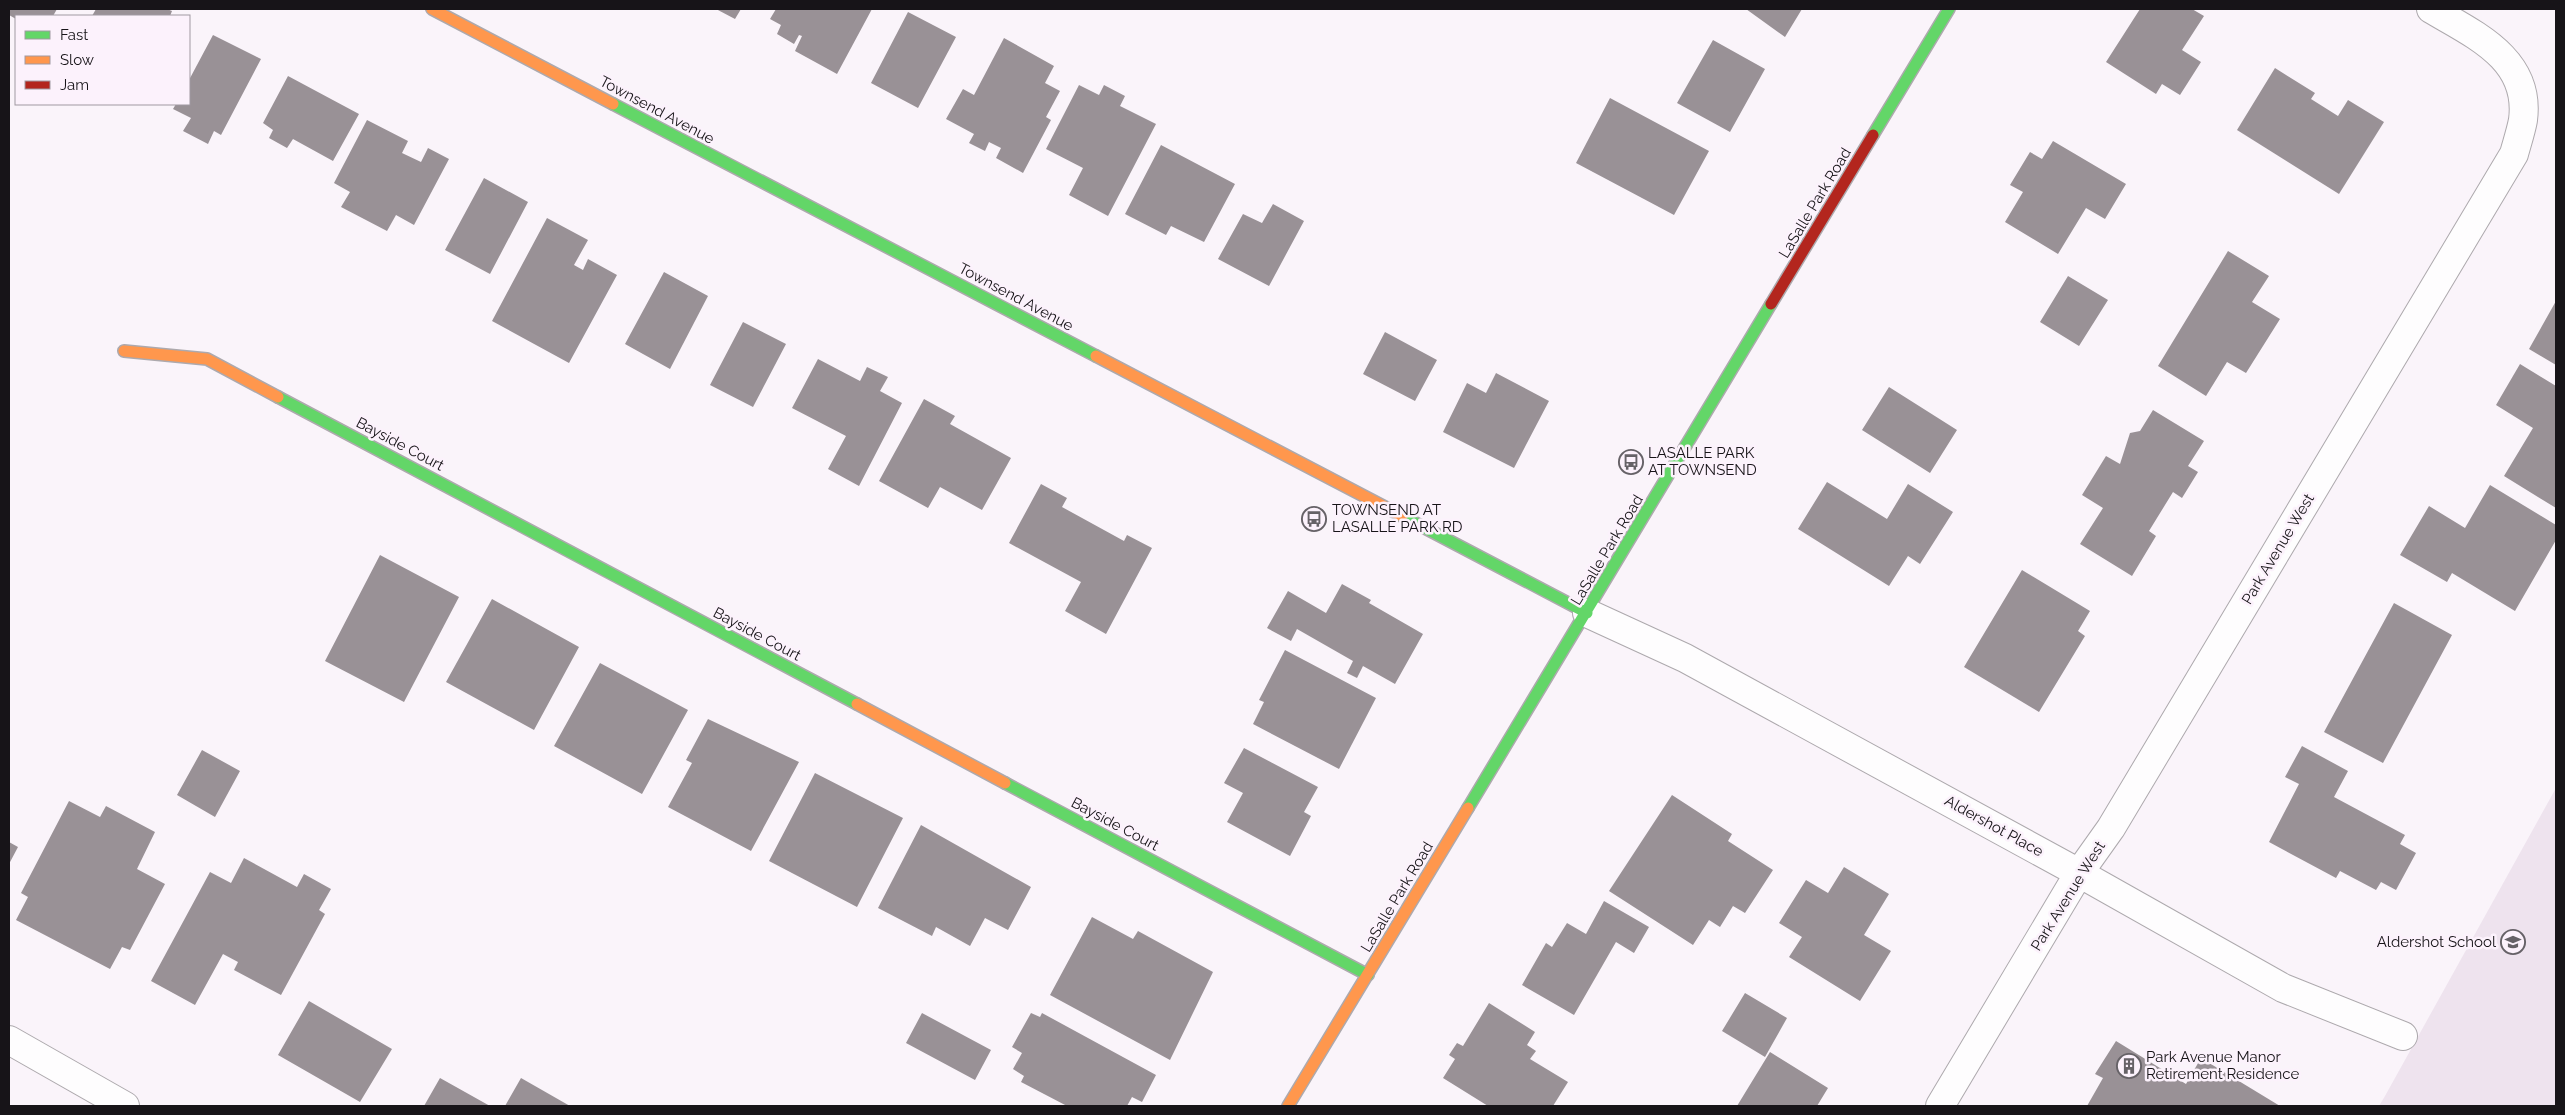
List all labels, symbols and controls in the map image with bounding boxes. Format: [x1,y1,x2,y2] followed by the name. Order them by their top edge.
[15,15,190,105] legend
[60,26,88,44] text: Fast
[60,51,94,69] text: Slow
[597,72,718,148] street label: Townsend Avenue
[60,76,89,94] text: Jam
[1775,145,1855,261] street label: LaSalle Park Road
[956,259,1077,335] street label: Townsend Avenue
[353,413,447,475] street label: Bayside Court
[1648,444,1757,479] place label: LASALLE PARK AT TOWNSEND
[1618,449,1644,475] bus stop icon: LASALLE PARK AT TOWNSEND
[2238,490,2318,608] street label: Park Avenue West
[1567,492,1647,608] street label: LaSalle Park Road
[1332,501,1463,536] place label: TOWNSEND AT LASALLE PARK RD
[1301,506,1327,532] bus stop icon: TOWNSEND AT LASALLE PARK RD
[710,603,804,665] street label: Bayside Court
[1942,792,2047,861] street label: Aldershot Place
[1068,793,1162,855] street label: Bayside Court
[2027,838,2109,954] street label: Park Avenue West
[1357,839,1437,955] street label: LaSalle Park Road
[2500,929,2526,955] school or university icon: Aldershot School
[2377,933,2497,951] place label: Aldershot School
[2146,1048,2299,1083] place label: Park Avenue Manor Retirement Residence
[2116,1053,2142,1079] building icon: Park Avenue Manor Retirement Residence

